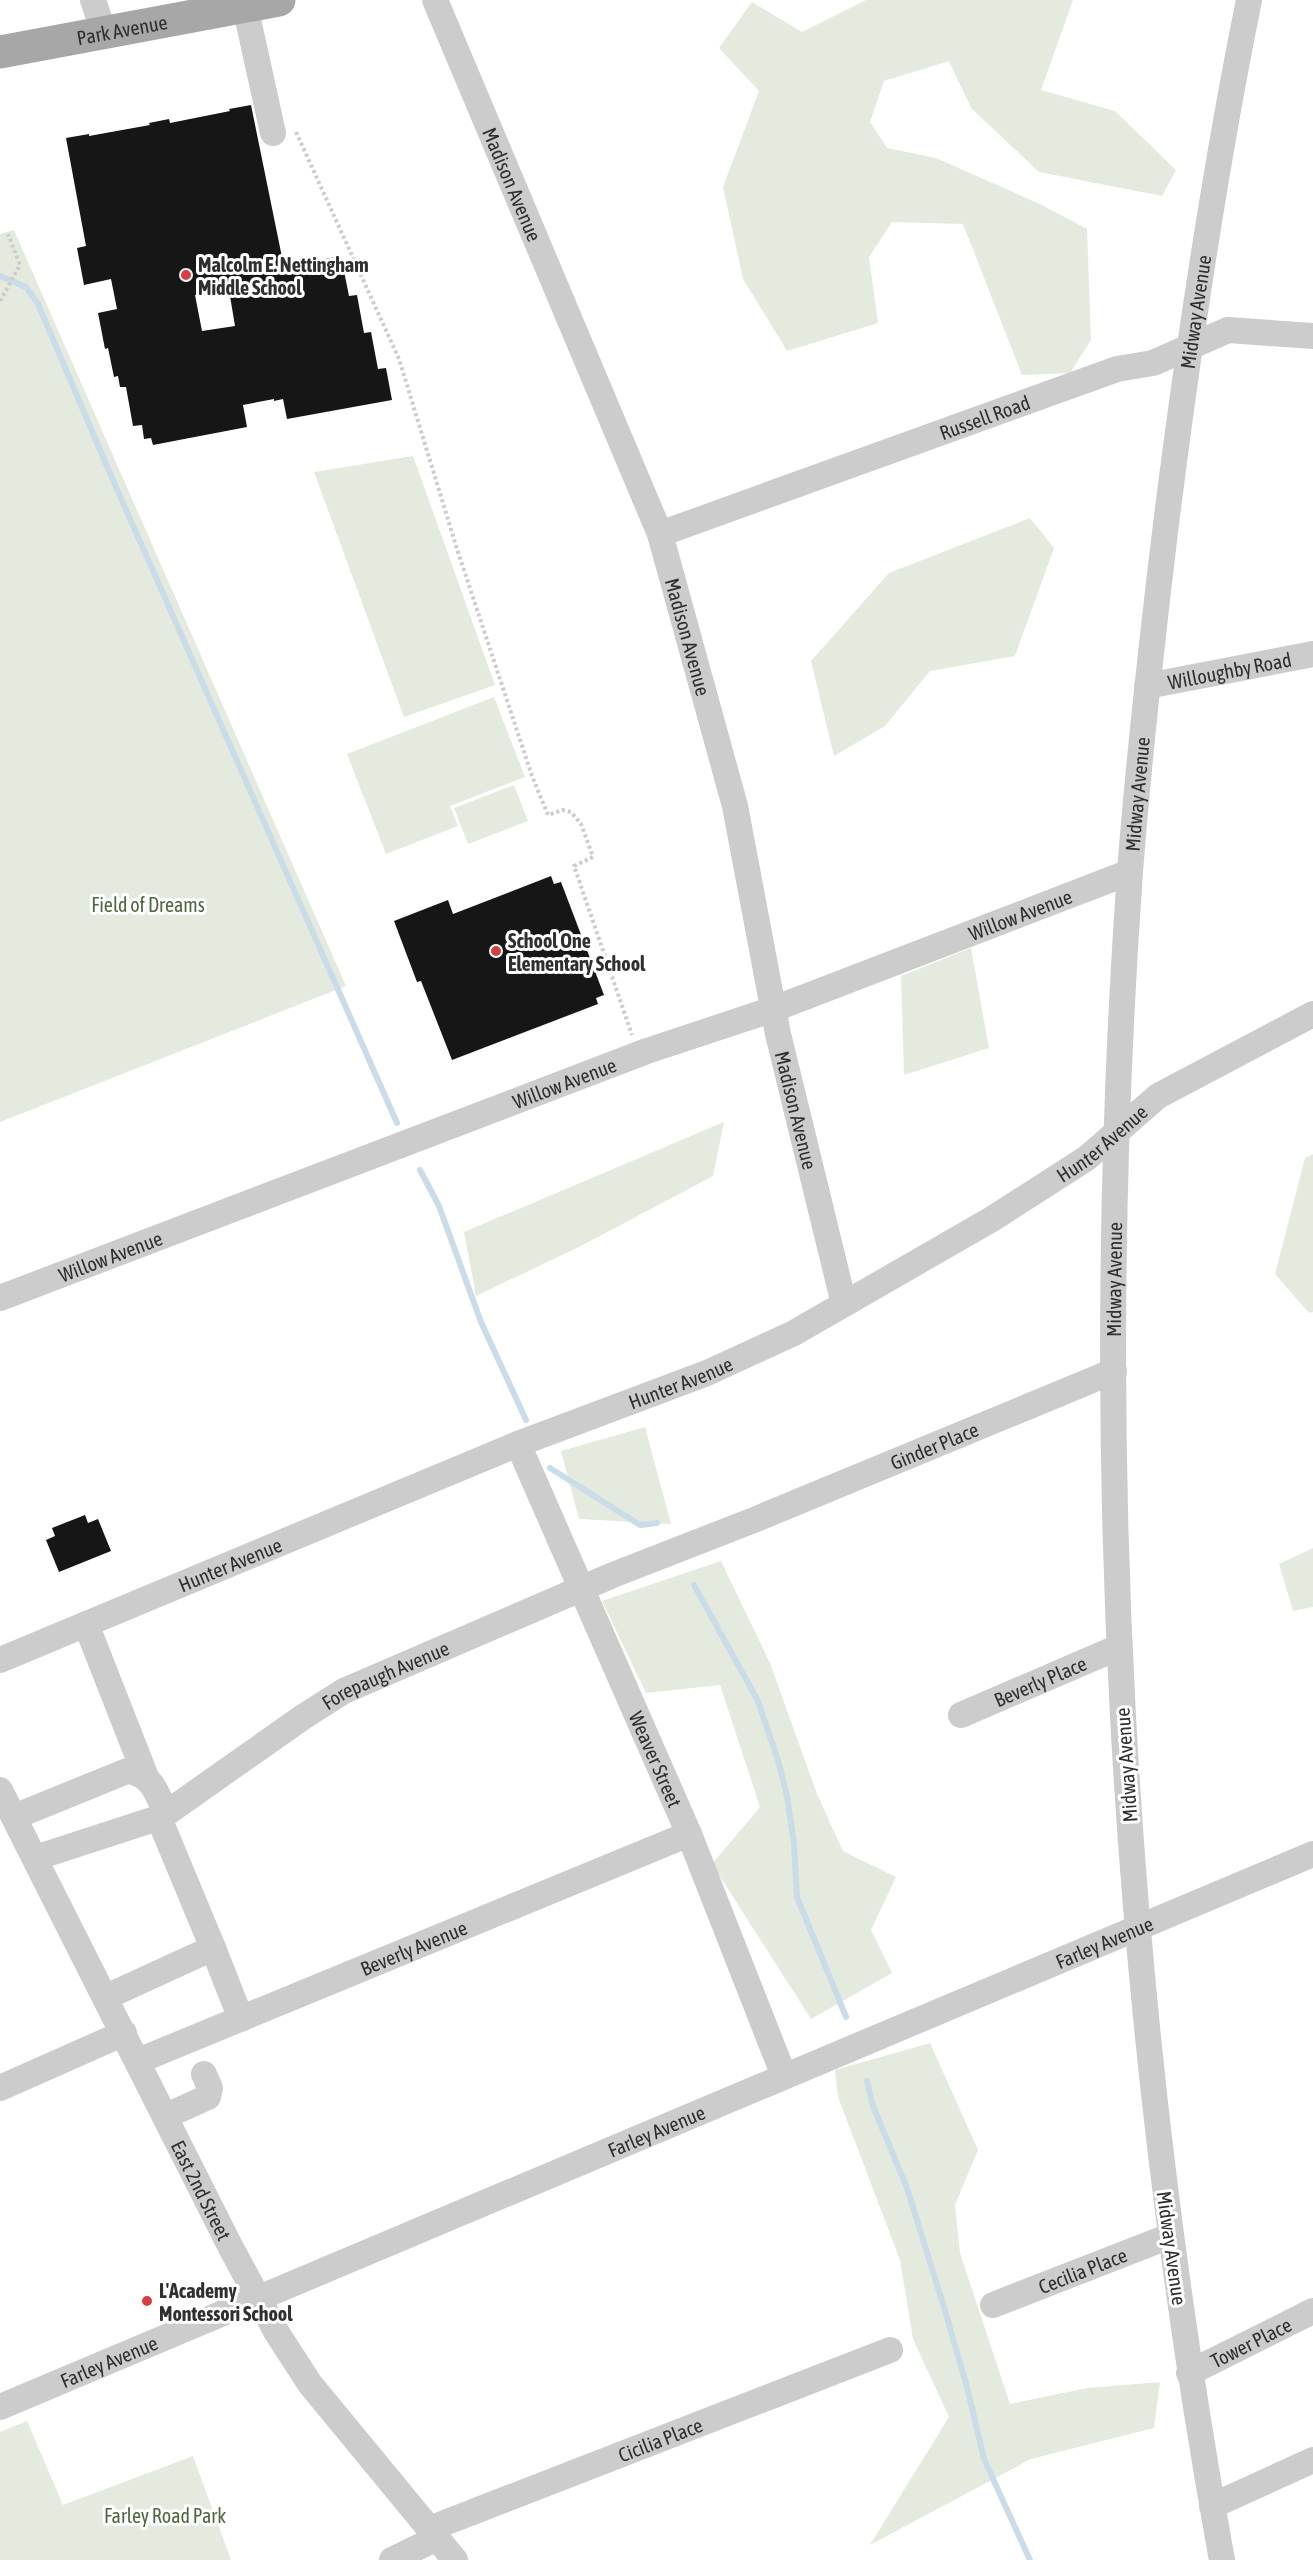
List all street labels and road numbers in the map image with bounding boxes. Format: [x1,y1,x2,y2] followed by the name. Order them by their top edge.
[75,10,169,49] street label: Park Avenue
[479,124,547,245] street label: Madison Avenue
[1175,253,1215,370] street label: Midway Avenue
[936,390,1033,444] street label: Russell Road
[661,575,716,698] street label: Madison Avenue
[1166,647,1293,693] street label: Willoughby Road
[1120,736,1154,852] street label: Midway Avenue
[965,884,1075,945] street label: Willow Avenue
[771,1049,822,1172] street label: Madison Avenue
[509,1052,619,1113] street label: Willow Avenue
[1052,1100,1152,1186] street label: Hunter Avenue
[1102,1222,1126,1337] street label: Midway Avenue
[55,1226,165,1286] street label: Willow Avenue
[625,1351,736,1413] street label: Hunter Avenue
[887,1417,982,1474] street label: Ginder Place
[175,1532,285,1596] street label: Hunter Avenue
[317,1636,452,1714] street label: Forepaugh Avenue
[990,1651,1090,1711] street label: Beverly Place
[1111,1707,1141,1823] street label: Midway Avenue
[625,1708,687,1811] street label: Weaver Street
[1052,1911,1156,1973] street label: Farley Avenue
[357,1915,470,1980] street label: Beverly Avenue
[604,2100,708,2161] street label: Farley Avenue
[167,2136,237,2244] street label: East 2nd Street
[1153,2190,1191,2306] street label: Midway Avenue
[1035,2243,1130,2298] street label: Cecilia Place
[1207,2312,1295,2372] street label: Tower Place
[57,2331,161,2392] street label: Farley Avenue
[615,2412,706,2466] street label: Cicilia Place

